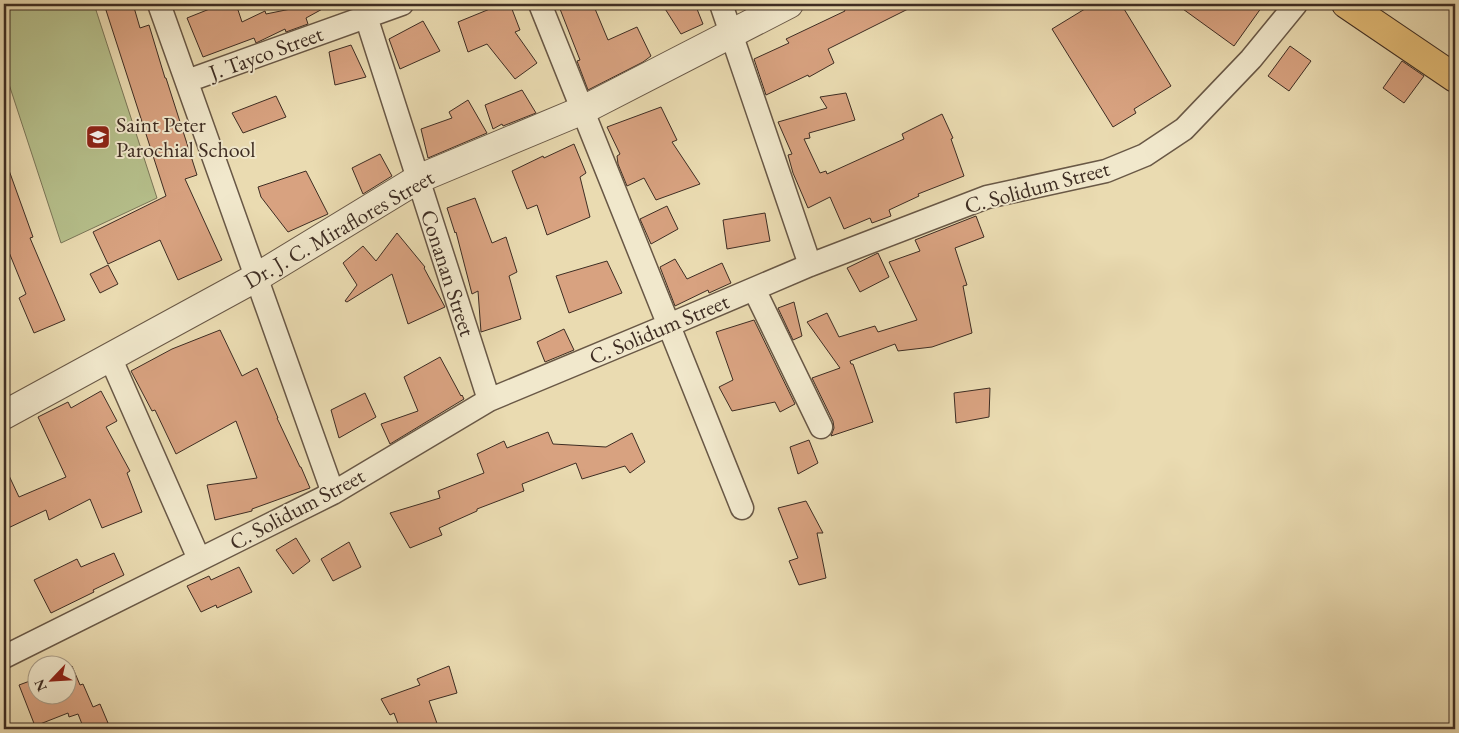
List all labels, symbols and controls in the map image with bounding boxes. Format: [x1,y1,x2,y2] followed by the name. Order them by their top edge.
[203,19,327,88] street label: J. Tayco Street
[116,110,255,164] place label: Saint Peter Parochial School
[85,124,111,150] school or university icon: Saint Peter Parochial School
[961,154,1113,220] street label: C. Solidum Street
[239,163,439,295] street label: Dr. J. C. Miraflores Street
[414,206,482,340] street label: Conanan Street
[585,286,733,371] street label: C. Solidum Street
[224,461,370,557] street label: C. Solidum Street
[28,656,78,706] north arrow
[29,676,51,694] text: N

